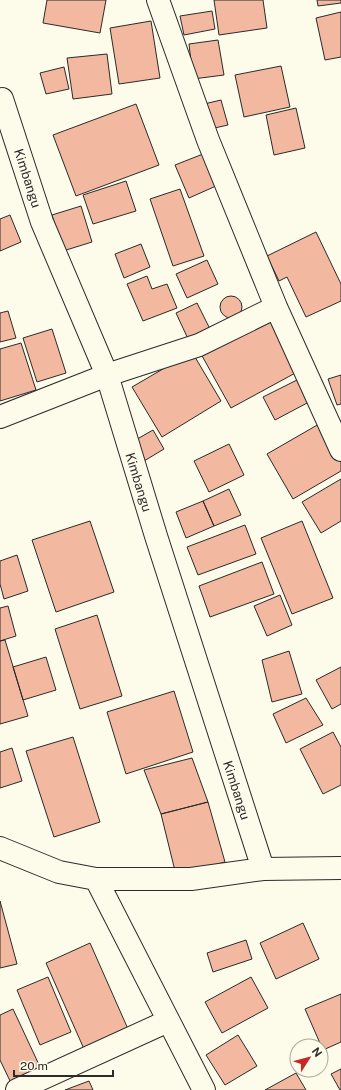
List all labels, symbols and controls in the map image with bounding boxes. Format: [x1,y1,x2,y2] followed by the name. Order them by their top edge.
[11,147,44,210] street label: Kimbangu
[122,451,155,514] street label: Kimbangu
[220,759,253,822] street label: Kimbangu
[289,1038,329,1078] north arrow
[310,1045,324,1059] text: N
[14,1052,113,1078] scale bar
[20,1059,48,1073] text: 20 m

